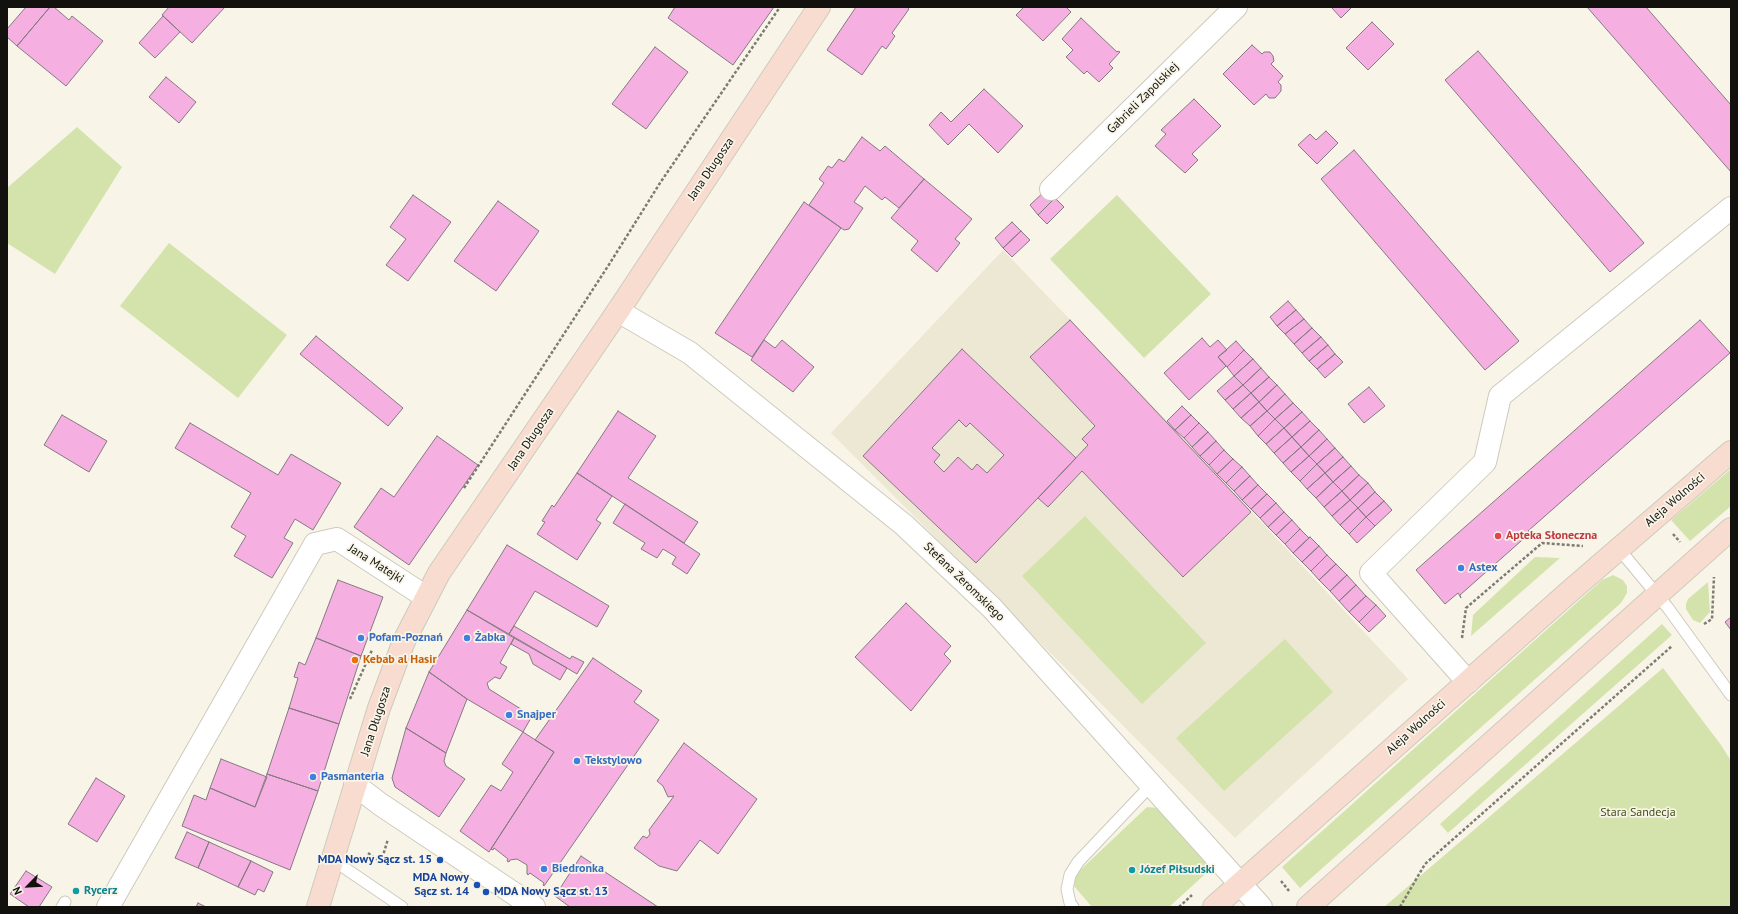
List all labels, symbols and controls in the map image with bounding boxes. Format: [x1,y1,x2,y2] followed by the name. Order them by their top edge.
[1104,59,1182,137] street label: Gabrieli Zapolskiej
[685,135,737,203] street label: Jana Długosza
[505,405,557,473] street label: Jana Długosza
[1642,470,1708,530] street label: Aleja Wolności
[1506,529,1597,543] place label: Apteka Słoneczna
[1493,531,1503,541] marker: Apteka Słoneczna
[920,540,1008,624] street label: Stefana Żeromskiego
[346,541,406,587] street label: Jana Matejki
[1469,561,1498,575] place label: Astex
[1456,563,1466,573] marker: Astex
[369,631,443,645] place label: Pofam-Poznań
[475,631,506,645] place label: Żabka
[356,633,366,643] marker: Pofam-Poznań
[462,633,472,643] marker: Żabka
[363,653,437,667] place label: Kebab al Hasir
[350,655,360,665] marker: Kebab al Hasir
[358,684,394,758] street label: Jana Długosza
[1383,697,1449,757] street label: Aleja Wolności
[517,708,556,722] place label: Snajper
[504,710,514,720] marker: Snajper
[585,754,642,768] place label: Tekstylowo
[572,756,582,766] marker: Tekstylowo
[321,770,384,784] place label: Pasmanteria
[308,772,318,782] marker: Pasmanteria
[1600,806,1676,820] park label: Stara Sandecja
[318,853,432,867] place label: MDA Nowy Sącz st. 15
[435,855,445,865] marker: MDA Nowy Sącz st. 15
[552,862,604,876] place label: Biedronka
[1140,863,1215,877] place label: Józef Piłsudski
[539,864,549,874] marker: Biedronka
[1127,865,1137,875] marker: Józef Piłsudski
[8,866,48,906] north arrow
[413,871,469,899] place label: MDA Nowy Sącz st. 14
[472,880,482,890] marker: MDA Nowy Sącz st. 14
[84,884,117,898] place label: Rycerz
[9,885,25,897] text: N
[494,885,608,899] place label: MDA Nowy Sącz st. 13
[71,886,81,896] marker: Rycerz
[481,887,491,897] marker: MDA Nowy Sącz st. 13

